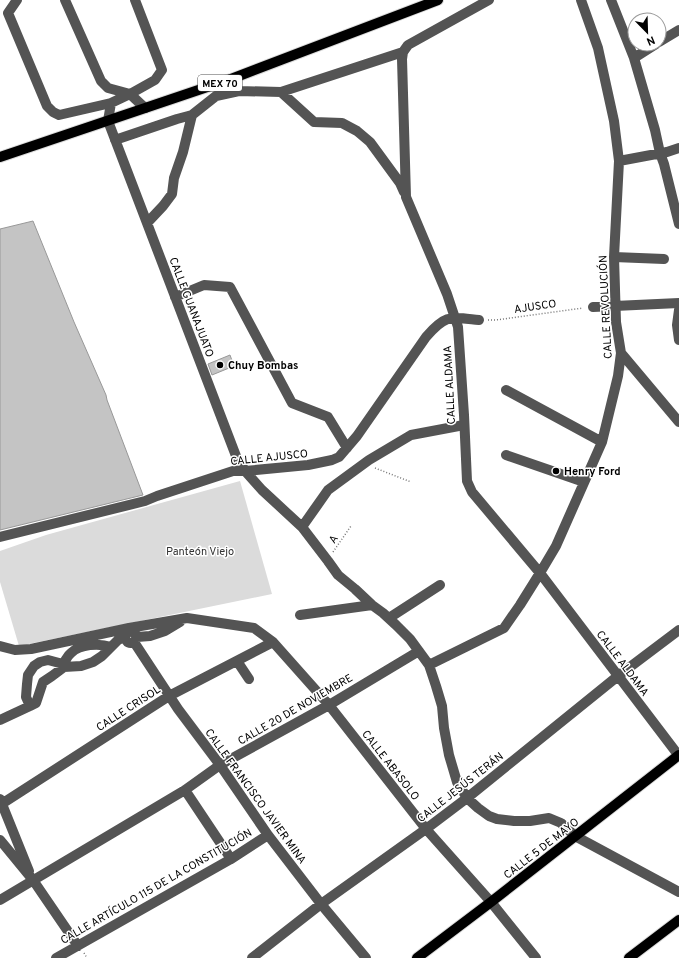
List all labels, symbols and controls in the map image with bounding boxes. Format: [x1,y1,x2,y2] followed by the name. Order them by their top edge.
[627,12,667,52] north arrow
[644,32,657,48] text: N
[198,75,242,91] road number: MEX 70
[166,255,217,359] street label: CALLE GUANAJUATO
[595,255,616,359] street label: CALLE REVOLUCIÓN
[513,297,557,317] street label: AJUSCO
[441,345,459,425] street label: CALLE ALDAMA
[228,359,298,373] place label: Chuy Bombas
[215,360,225,370] marker: Chuy Bombas
[230,447,309,469] street label: CALLE AJUSCO
[564,465,621,479] place label: Henry Ford
[551,466,561,476] marker: Henry Ford
[326,533,342,547] street label: A
[166,545,234,559] park label: Panteón Viejo
[593,628,652,699] street label: CALLE ALDAMA
[236,671,355,749] street label: CALLE 20 DE NOVIEMBRE
[94,683,163,735] street label: CALLE CRISOL
[201,726,309,867] street label: CALLE FRANCISCO JAVIER MINA
[358,728,422,804] street label: CALLE ABASOLO
[414,749,507,826] street label: CALLE JESÚS TERÁN
[501,815,582,883] street label: CALLE 5 DE MAYO
[58,825,255,948] street label: CALLE ARTÍCULO 115 DE LA CONSTITUCIÓN

